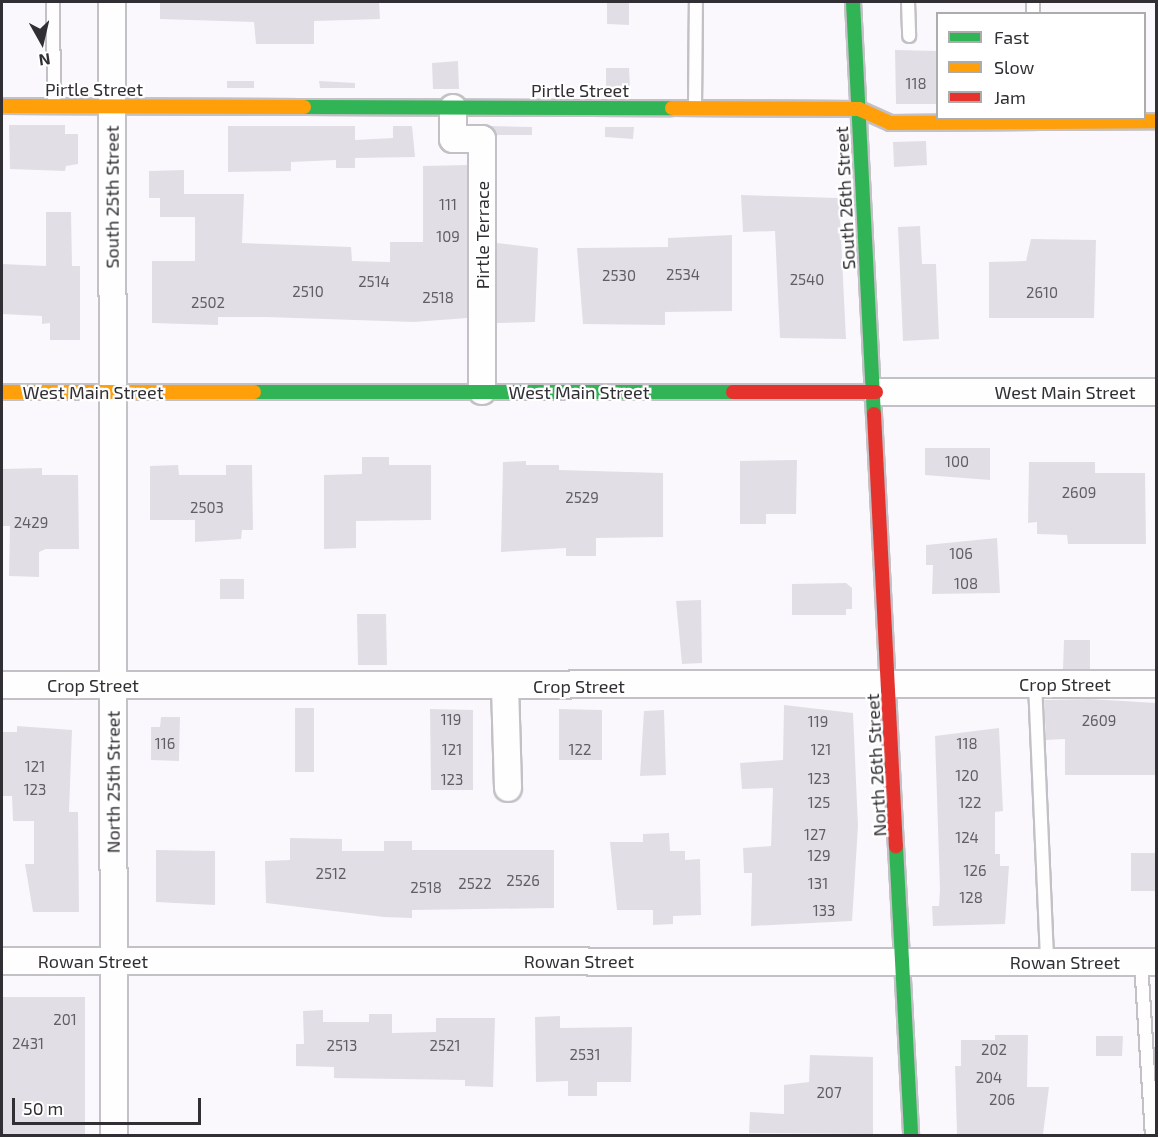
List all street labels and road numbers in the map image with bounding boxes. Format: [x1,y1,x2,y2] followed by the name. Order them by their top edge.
[45,78,143,100] street label: Pirtle Street
[531,79,629,101] street label: Pirtle Street
[101,125,123,269] street label: South 25th Street
[830,126,860,270] street label: South 26th Street
[471,181,493,289] street label: Pirtle Terrace
[22,381,164,403] street label: West Main Street
[508,381,650,403] street label: West Main Street
[994,381,1136,403] street label: West Main Street
[1019,673,1111,695] street label: Crop Street
[47,674,139,696] street label: Crop Street
[533,675,625,697] street label: Crop Street
[861,693,891,837] street label: North 26th Street
[102,711,124,853] street label: North 25th Street
[38,950,148,972] street label: Rowan Street
[524,950,634,972] street label: Rowan Street
[1010,951,1120,973] street label: Rowan Street

